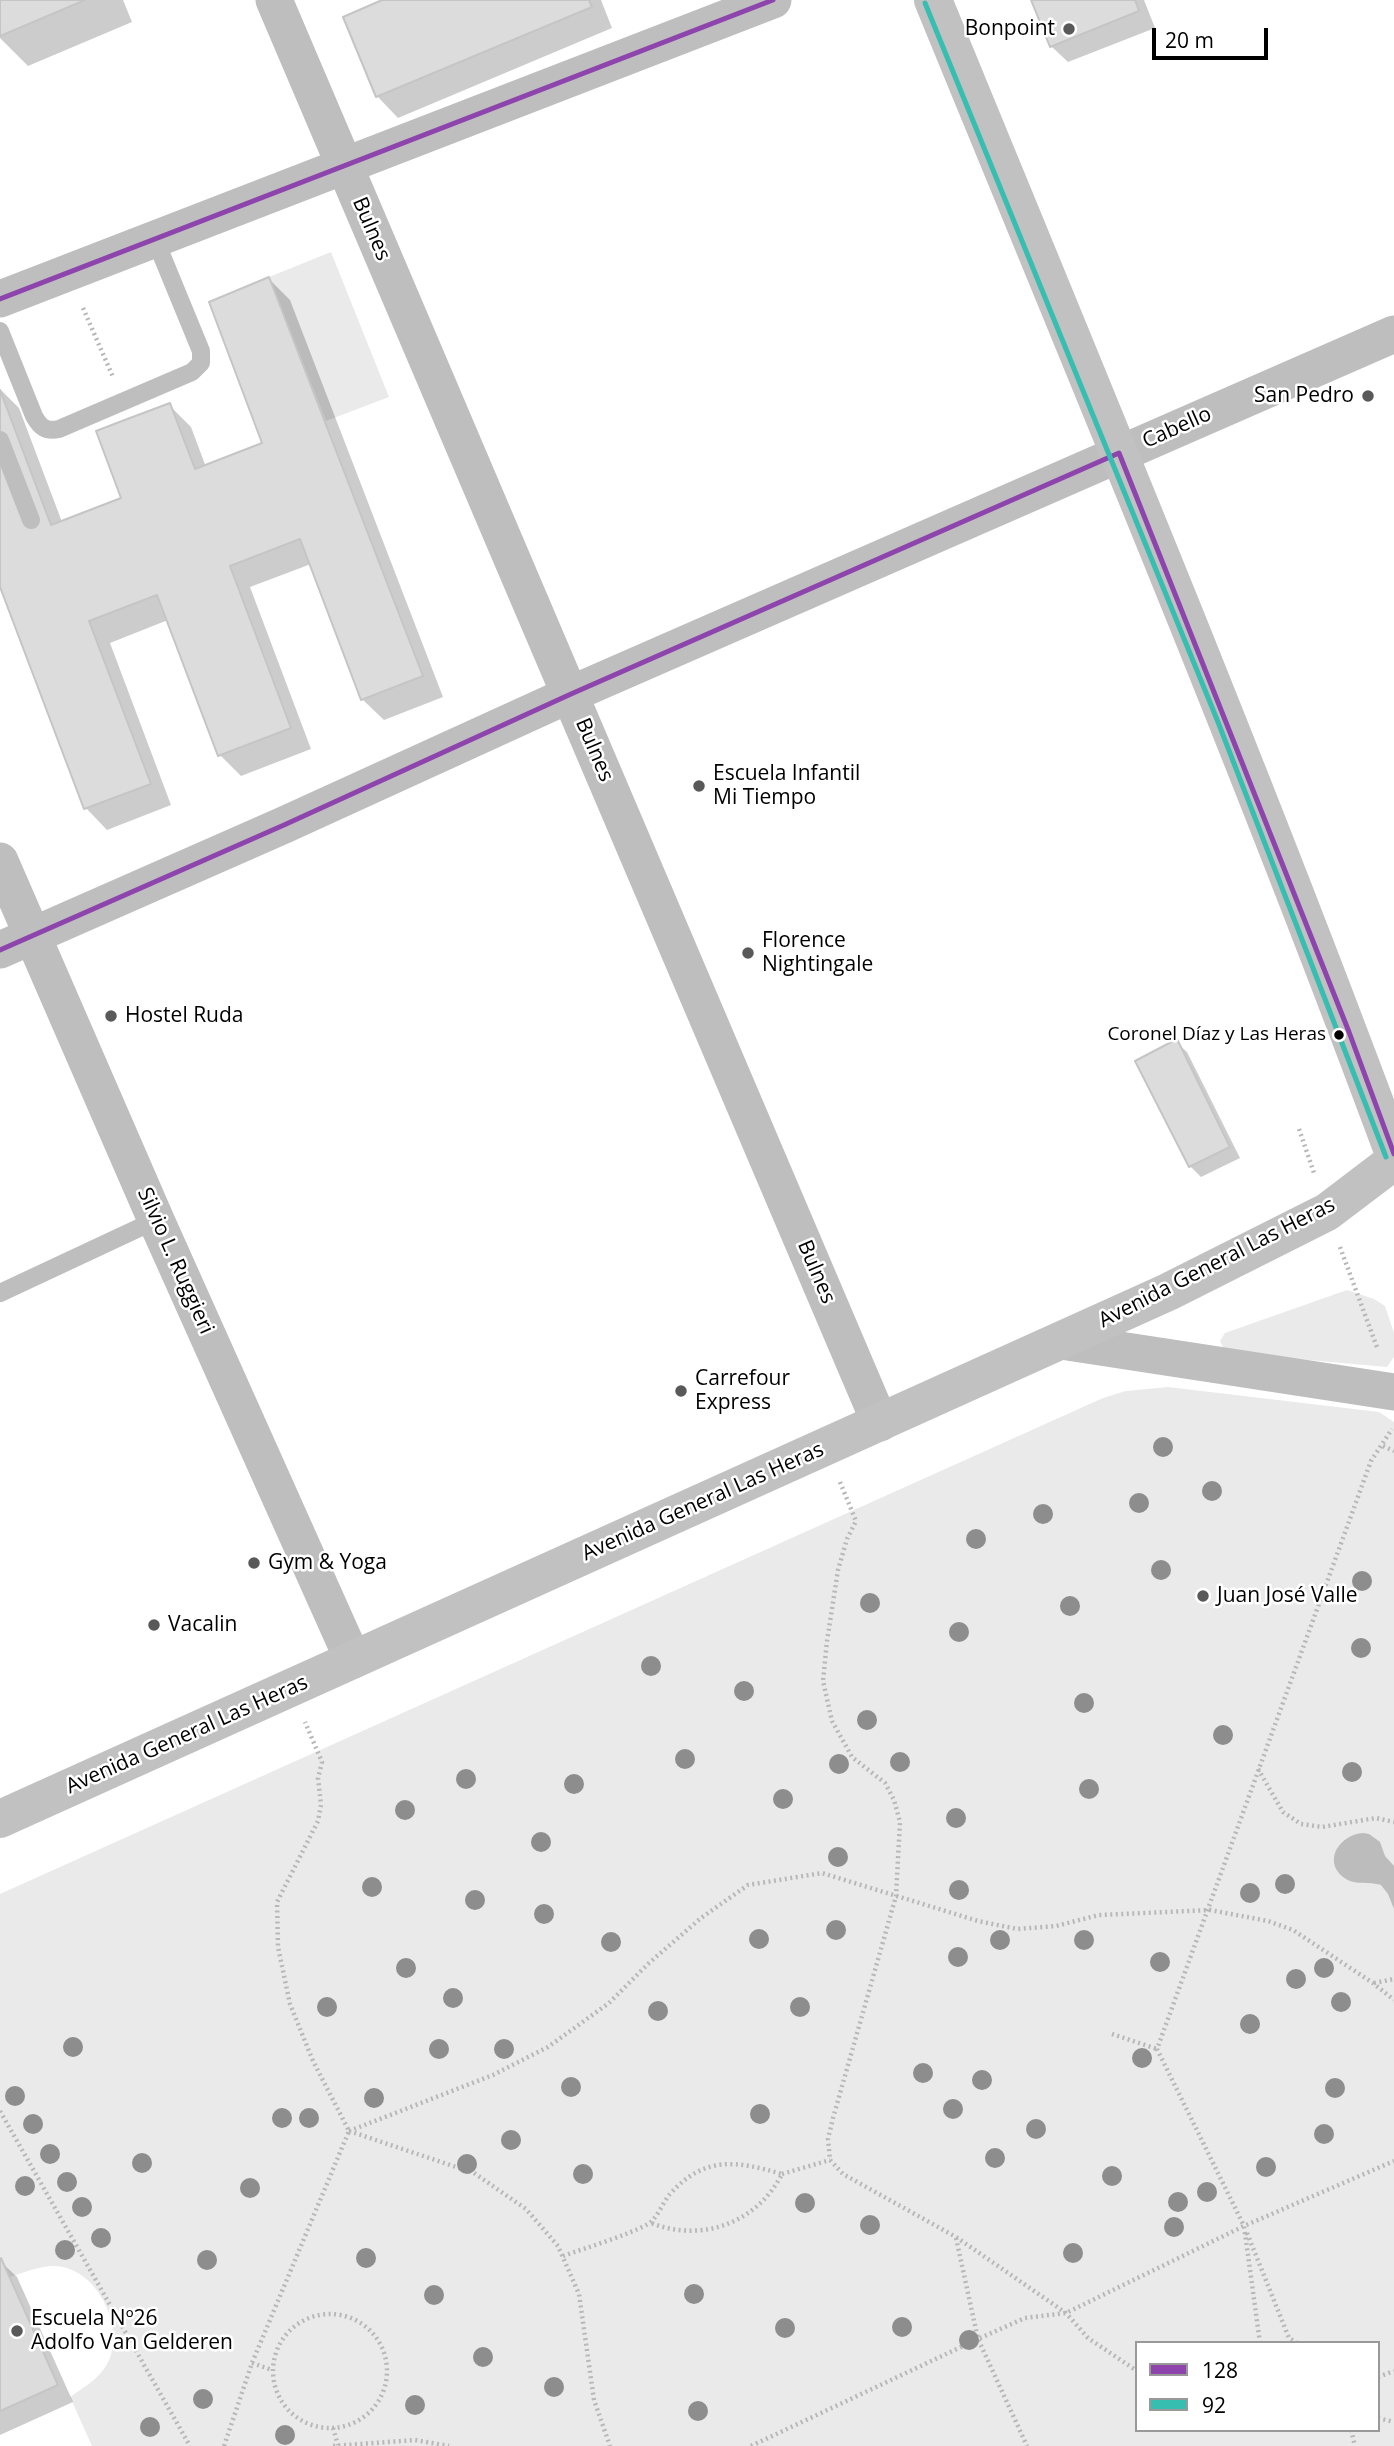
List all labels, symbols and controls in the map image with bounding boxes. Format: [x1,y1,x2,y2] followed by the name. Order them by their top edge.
[1156,14,1272,58] scale bar
[965,16,1055,42] place label: Bonpoint
[1061,21,1077,37] marker: Bonpoint
[1165,26,1214,54] text: 20 m
[346,194,396,264] street label: Bulnes
[1254,383,1354,409] place label: San Pedro
[1360,388,1376,404] marker: San Pedro
[1139,402,1215,454] street label: Cabello
[569,715,619,785] street label: Bulnes
[713,761,860,811] place label: Escuela Infantil Mi Tiempo
[691,778,707,794] marker: Escuela Infantil Mi Tiempo
[762,928,873,978] place label: Florence Nightingale
[740,945,756,961] marker: Florence Nightingale
[125,1003,244,1029] place label: Hostel Ruda
[103,1008,119,1024] marker: Hostel Ruda
[1107,1024,1326,1046] place label: Coronel Díaz y Las Heras
[1332,1028,1346,1042] marker: Coronel Díaz y Las Heras
[131,1184,219,1338] street label: Silvio L. Ruggieri
[1095,1192,1339,1334] street label: Avenida General Las Heras
[791,1237,841,1307] street label: Bulnes
[695,1366,790,1416] place label: Carrefour Express
[673,1383,689,1399] marker: Carrefour Express
[578,1437,828,1567] street label: Avenida General Las Heras
[268,1550,387,1576] place label: Gym & Yoga
[246,1555,262,1571] marker: Gym & Yoga
[1217,1583,1358,1609] place label: Juan José Valle
[1195,1588,1211,1604] marker: Juan José Valle
[168,1612,237,1638] place label: Vacalin
[146,1617,162,1633] marker: Vacalin
[62,1670,312,1800] street label: Avenida General Las Heras
[31,2306,233,2356] place label: Escuela Nº26 Adolfo Van Gelderen
[9,2323,25,2339] marker: Escuela Nº26 Adolfo Van Gelderen
[1135,2341,1380,2432] legend
[1202,2356,1238,2384] text: 128
[1202,2391,1226,2419] text: 92

